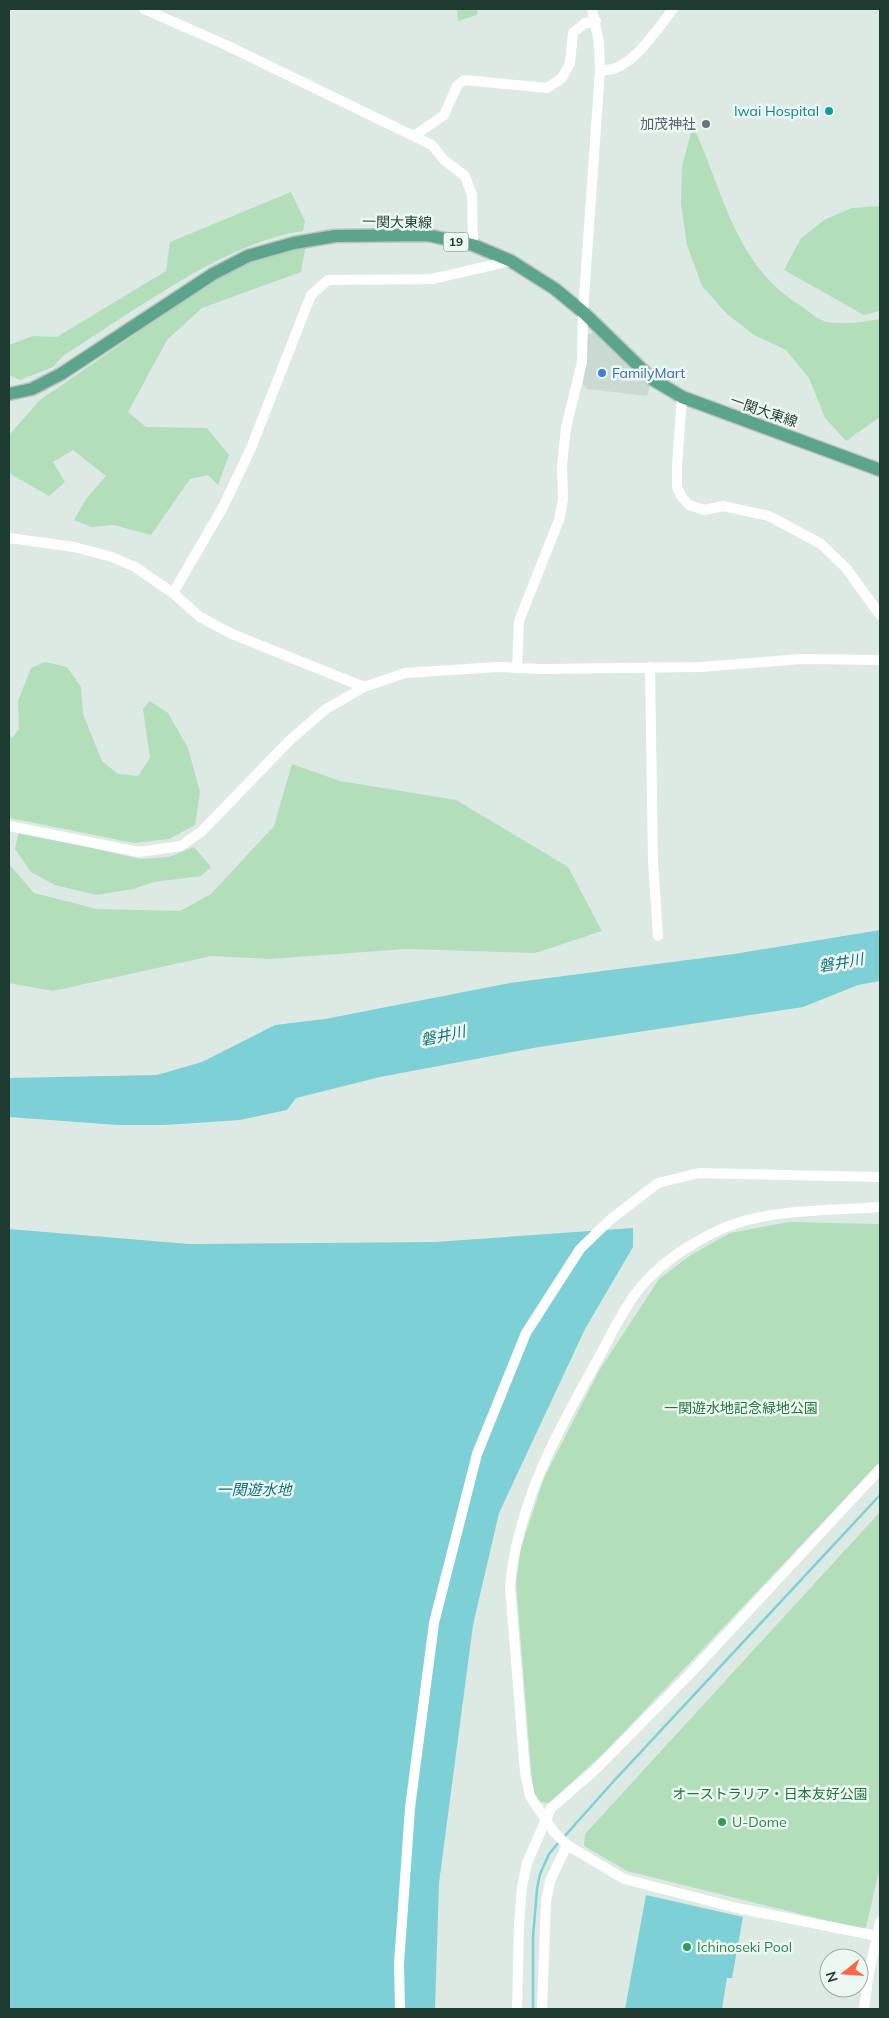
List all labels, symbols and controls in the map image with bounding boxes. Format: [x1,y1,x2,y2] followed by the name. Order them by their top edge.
[734,102,819,120] place label: Iwai Hospital
[823,105,835,117] marker: Iwai Hospital
[640,115,696,133] place label: 加茂神社
[700,118,712,130] marker: 加茂神社
[362,212,432,232] street label: 一関大東線
[444,232,468,252] road number: 19
[612,364,685,382] place label: FamilyMart
[596,367,608,379] marker: FamilyMart
[728,391,800,431] street label: 一関大東線
[817,949,867,976] water label: 磐井川
[419,1021,469,1049] water label: 磐井川
[664,1399,818,1417] park label: 一関遊水地記念緑地公園
[216,1480,293,1499] water label: 一関遊水地
[672,1785,868,1803] park label: オーストラリア・日本友好公園
[732,1813,787,1831] place label: U-Dome
[716,1816,728,1828] marker: U-Dome
[697,1938,792,1956] place label: Ichinoseki Pool
[681,1941,693,1953] marker: Ichinoseki Pool
[819,1948,869,1998] north arrow
[821,1969,842,1984] text: N

